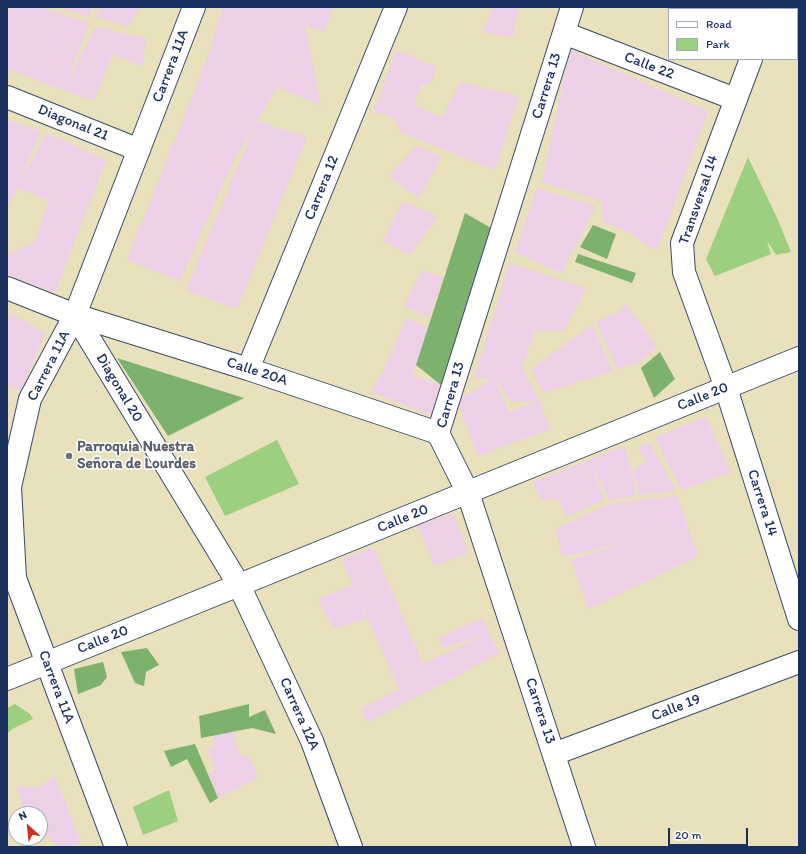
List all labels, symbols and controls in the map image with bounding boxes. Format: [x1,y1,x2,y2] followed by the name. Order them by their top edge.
[668,8,798,60] legend
[706,17,732,31] text: Road
[149,27,193,105] street label: Carrera 11A
[706,37,730,51] text: Park
[621,48,677,84] street label: Calle 22
[528,51,566,121] street label: Carrera 13
[35,101,111,145] street label: Diagonal 21
[301,153,343,223] street label: Carrera 12
[675,153,723,247] street label: Transversal 14
[24,328,74,404] street label: Carrera 11A
[91,350,147,426] street label: Diagonal 20
[224,354,290,390] street label: Calle 20A
[433,360,469,430] street label: Carrera 13
[675,379,731,415] street label: Calle 20
[77,438,196,473] place label: Parroquia Nuestra Señora de Lourdes
[64,451,74,461] marker: Parroquia Nuestra Señora de Lourdes
[743,467,781,539] street label: Carrera 14
[375,501,431,537] street label: Calle 20
[75,622,131,658] street label: Calle 20
[34,648,78,726] street label: Carrera 11A
[275,675,323,753] street label: Carrera 12A
[521,676,559,746] street label: Carrera 13
[649,690,703,726] street label: Calle 19
[8,806,48,846] north arrow
[17,808,29,823] text: N
[670,820,750,846] scale bar
[675,828,702,842] text: 20 m

